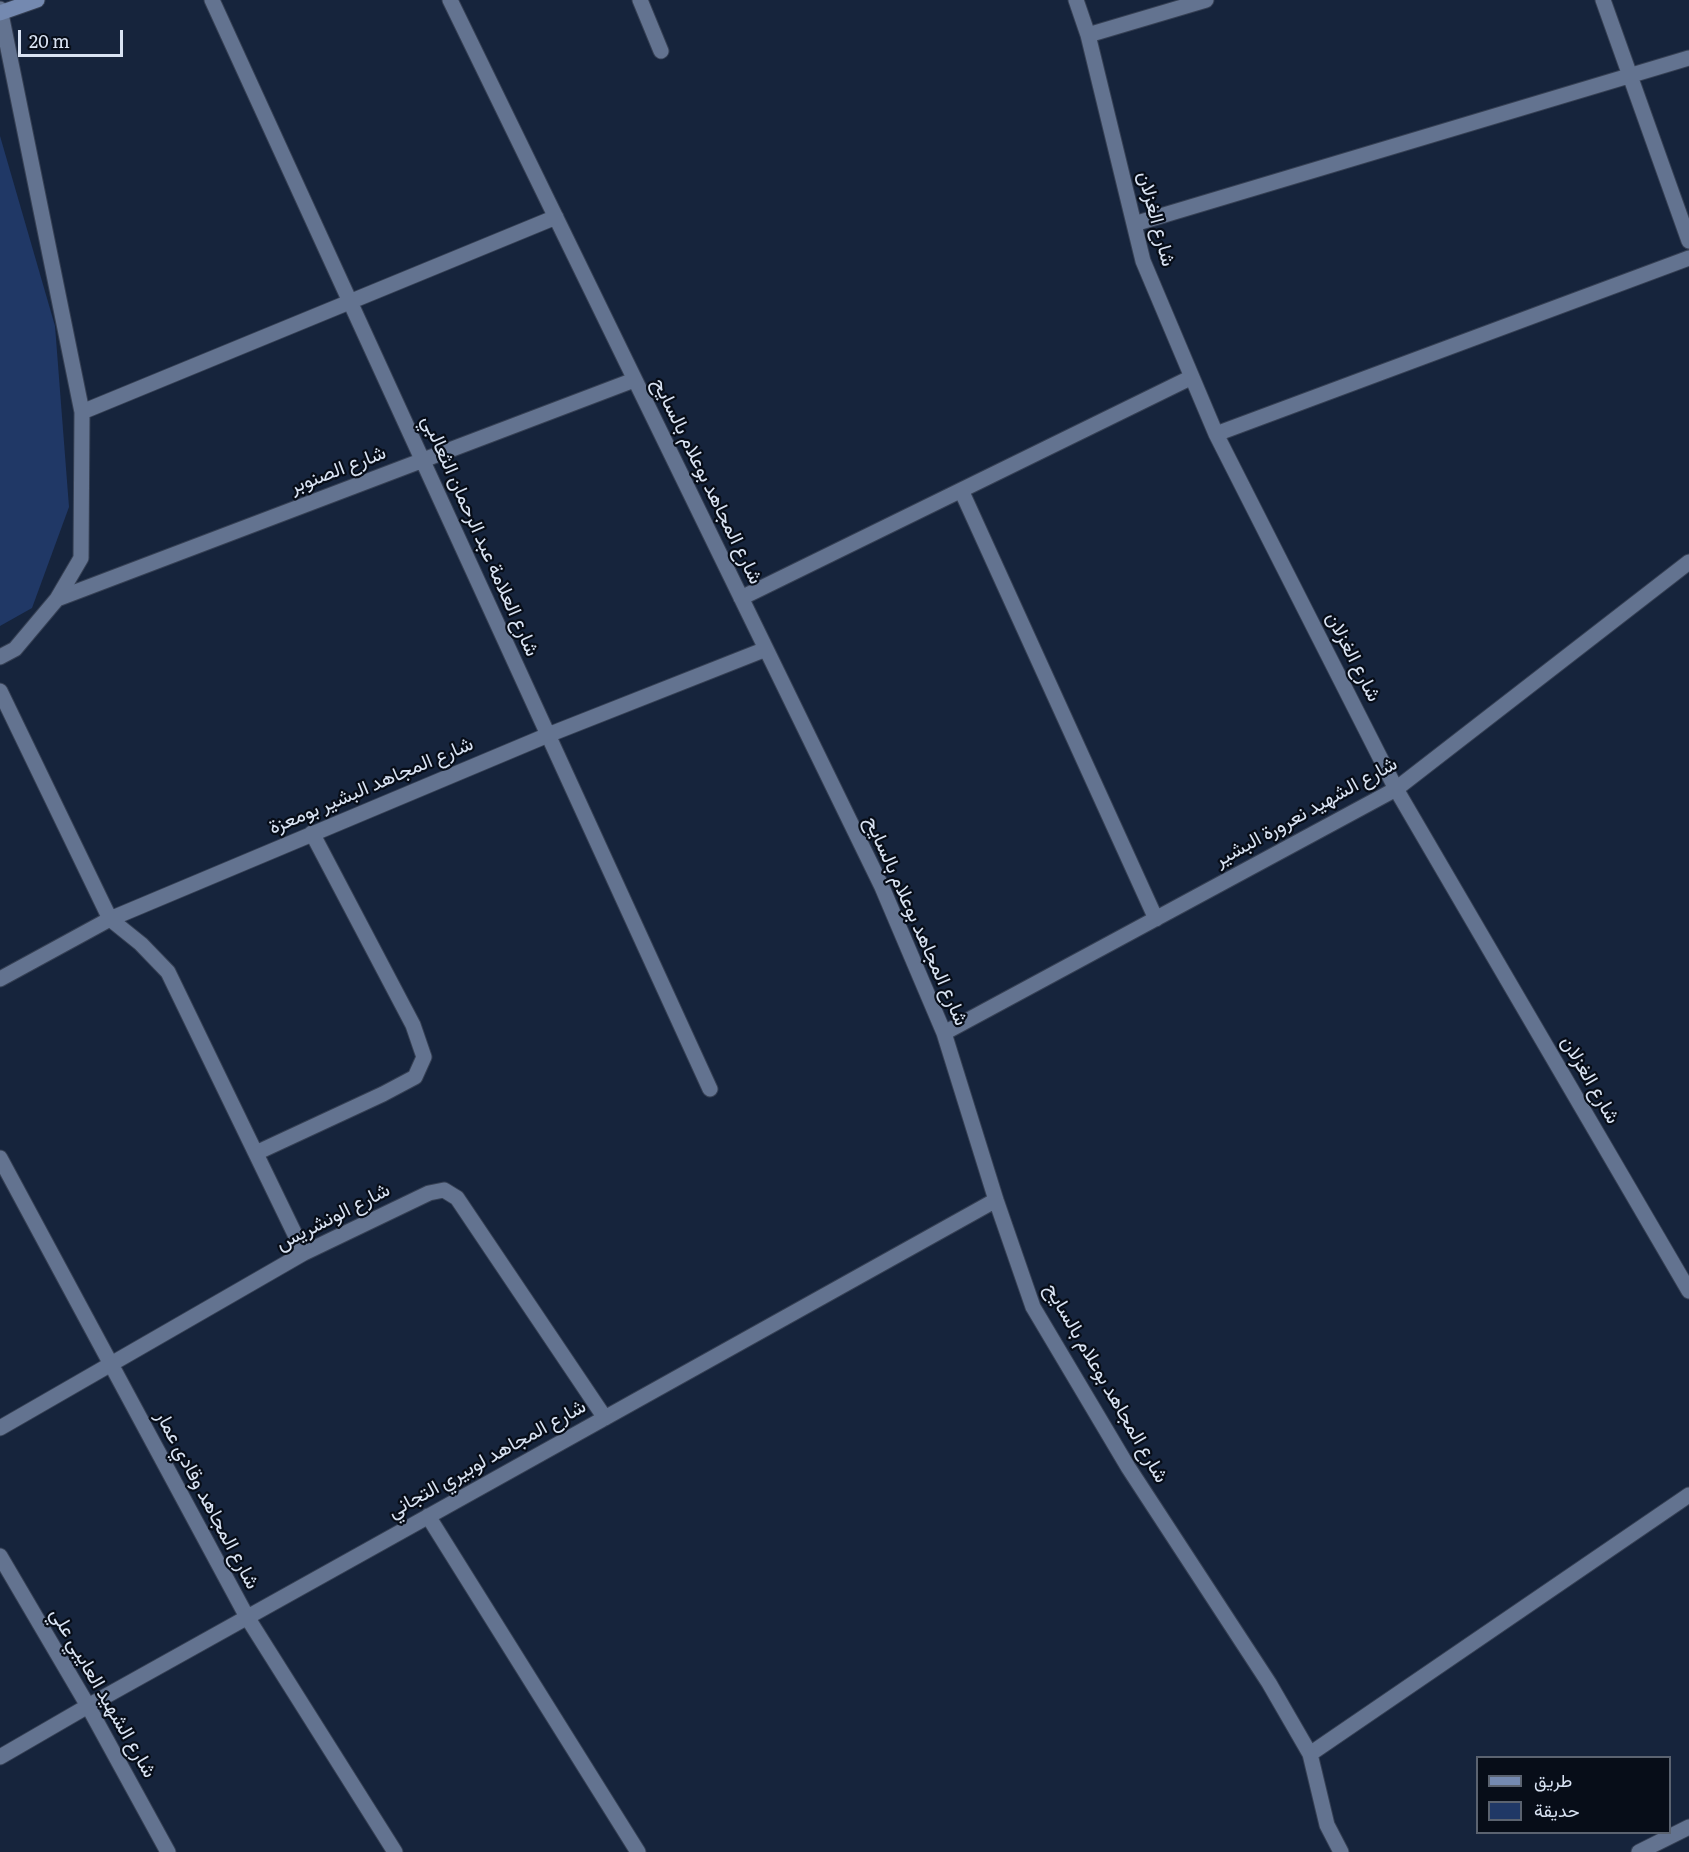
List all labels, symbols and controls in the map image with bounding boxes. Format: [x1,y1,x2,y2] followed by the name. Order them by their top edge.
[21,18,126,56] scale bar
[29,27,70,54] text: 20 m
[1132,169,1180,269] street label: شارع الغزلان
[647,374,767,588] street label: شارع المجاهد بوعلام بالسايح
[416,412,544,660] street label: شارع العلامة عبد الرحمان الثعالبي
[287,441,389,499] street label: شارع الصنوبر
[1320,608,1386,706] street label: شارع الغزلان
[265,732,477,840] street label: شارع المجاهد البشير بومعزة
[1210,752,1402,872] street label: شارع الشهيد نعرورة البشير
[859,813,973,1029] street label: شارع المجاهد بوعلام بالسايح
[1555,1032,1625,1128] street label: شارع الغزلان
[272,1178,394,1256] street label: شارع الونشريس
[1039,1279,1173,1487] street label: شارع المجاهد بوعلام بالسايح
[384,1394,590,1524] street label: شارع المجاهد لوبيري التجاني
[150,1407,264,1593] street label: شارع المجاهد وقادي عمار
[45,1604,161,1782] street label: شارع الشهيد العايبي علي
[1476,1756,1671,1834] legend
[1534,1766,1572,1793] text: طريق
[1534,1796,1580,1823] text: حديقة

